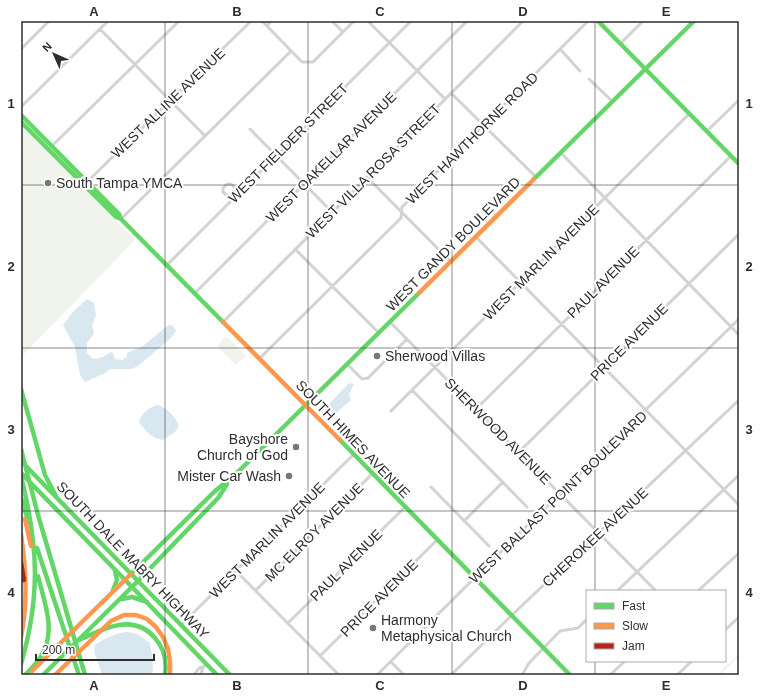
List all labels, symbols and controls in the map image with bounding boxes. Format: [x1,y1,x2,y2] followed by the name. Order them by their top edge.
[89,4,99,19] text: A
[232,4,242,19] text: B
[375,4,385,19] text: C
[518,4,528,19] text: D
[662,4,671,19] text: E
[34,34,74,74] north arrow
[40,40,54,54] text: N
[108,45,228,161] street label: WEST ALLINE AVENUE
[403,69,541,207] street label: WEST HAWTHORNE ROAD
[225,80,351,206] street label: WEST FIELDER STREET
[263,89,399,225] street label: WEST OAKELLAR AVENUE
[7,96,15,111] text: 1
[745,96,753,111] text: 1
[303,100,444,241] street label: WEST VILLA ROSA STREET
[383,174,523,314] street label: WEST GANDY BOULEVARD
[56,175,183,191] place label: South Tampa YMCA
[43,178,53,188] marker: South Tampa YMCA
[480,201,602,323] street label: WEST MARLIN AVENUE
[564,243,642,321] street label: PAUL AVENUE
[7,259,15,274] text: 2
[745,259,753,274] text: 2
[587,300,671,384] street label: PRICE AVENUE
[385,348,485,364] place label: Sherwood Villas
[372,351,382,361] marker: Sherwood Villas
[442,375,554,487] street label: SHERWOOD AVENUE
[293,377,413,501] street label: SOUTH HIMES AVENUE
[466,408,650,586] street label: WEST BALLAST POINT BOULEVARD
[7,422,15,437] text: 3
[745,422,753,437] text: 3
[197,431,288,463] place label: Bayshore Church of God
[291,442,301,452] marker: Bayshore Church of God
[177,468,281,484] place label: Mister Car Wash
[284,471,294,481] marker: Mister Car Wash
[54,478,213,642] street label: SOUTH DALE MABRY HIGHWAY
[206,479,328,601] street label: WEST MARLIN AVENUE
[261,479,367,585] street label: MC ELROY AVENUE
[539,484,651,590] street label: CHEROKEE AVENUE
[307,526,385,604] street label: PAUL AVENUE
[337,556,421,640] street label: PRICE AVENUE
[7,585,15,600] text: 4
[745,585,753,600] text: 4
[586,590,726,662] legend
[622,599,646,613] text: Fast
[381,612,512,644] place label: Harmony Metaphysical Church
[622,619,648,633] text: Slow
[368,623,378,633] marker: Harmony Metaphysical Church
[36,636,154,662] scale bar
[622,639,645,653] text: Jam
[42,643,75,657] text: 200 m
[89,678,99,693] text: A
[232,678,242,693] text: B
[375,678,385,693] text: C
[518,678,528,693] text: D
[662,678,671,693] text: E

